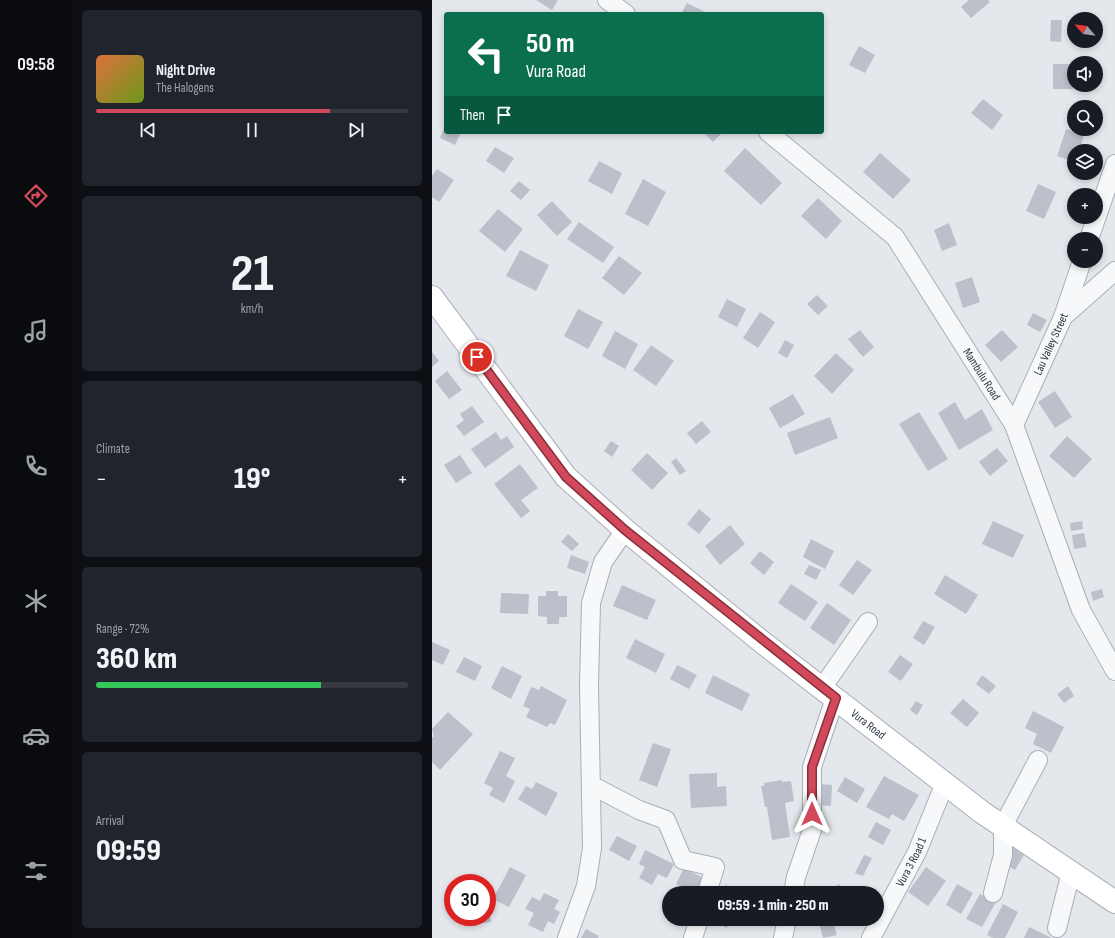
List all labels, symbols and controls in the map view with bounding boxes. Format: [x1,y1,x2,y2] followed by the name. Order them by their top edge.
[1067,12,1103,48] north arrow
[1067,12,1103,268] map controls
[526,27,575,60] text: 50 m
[460,28,512,80] icon: left
[17,54,55,75] text: 09:58
[1067,56,1103,92] button: sound
[156,61,215,80] text: Night Drive
[526,61,586,82] text: Vura Road
[156,80,214,96] text: The Halogens
[1067,100,1103,136] button: search
[493,104,515,126] icon: arrive
[460,106,485,125] text: Then
[137,119,159,141] icon: previous
[241,119,263,141] icon: pause
[345,119,367,141] icon: next
[1067,144,1103,180] button: layers
[22,182,50,210] icon: directions
[1067,188,1103,224] button: +
[1067,232,1103,268] button: −
[230,243,274,306] text: 21
[241,301,263,317] text: km/h
[1031,311,1072,378] street label: Lau Valley Street
[22,317,50,345] icon: music
[460,340,494,374] pin
[466,346,488,368] icon: arrive
[959,346,1003,403] street label: Mambulu Road
[96,441,130,457] text: Climate
[22,452,50,480] icon: phone
[234,461,270,497] text: 19°
[96,466,107,493] text: −
[397,466,408,493] text: +
[22,587,50,615] icon: climate
[96,621,149,637] text: Range · 72%
[96,641,177,677] text: 360 km
[847,706,888,743] street label: Vura Road
[22,722,50,750] icon: car
[791,793,833,835] position arrow
[96,813,124,829] text: Arrival
[96,833,161,869] text: 09:59
[893,835,930,889] street label: Vura 3 Road 1
[22,857,50,885] icon: filters
[444,874,496,926] speed limit sign: 30
[717,896,829,915] text: 09:59 · 1 min · 250 m

